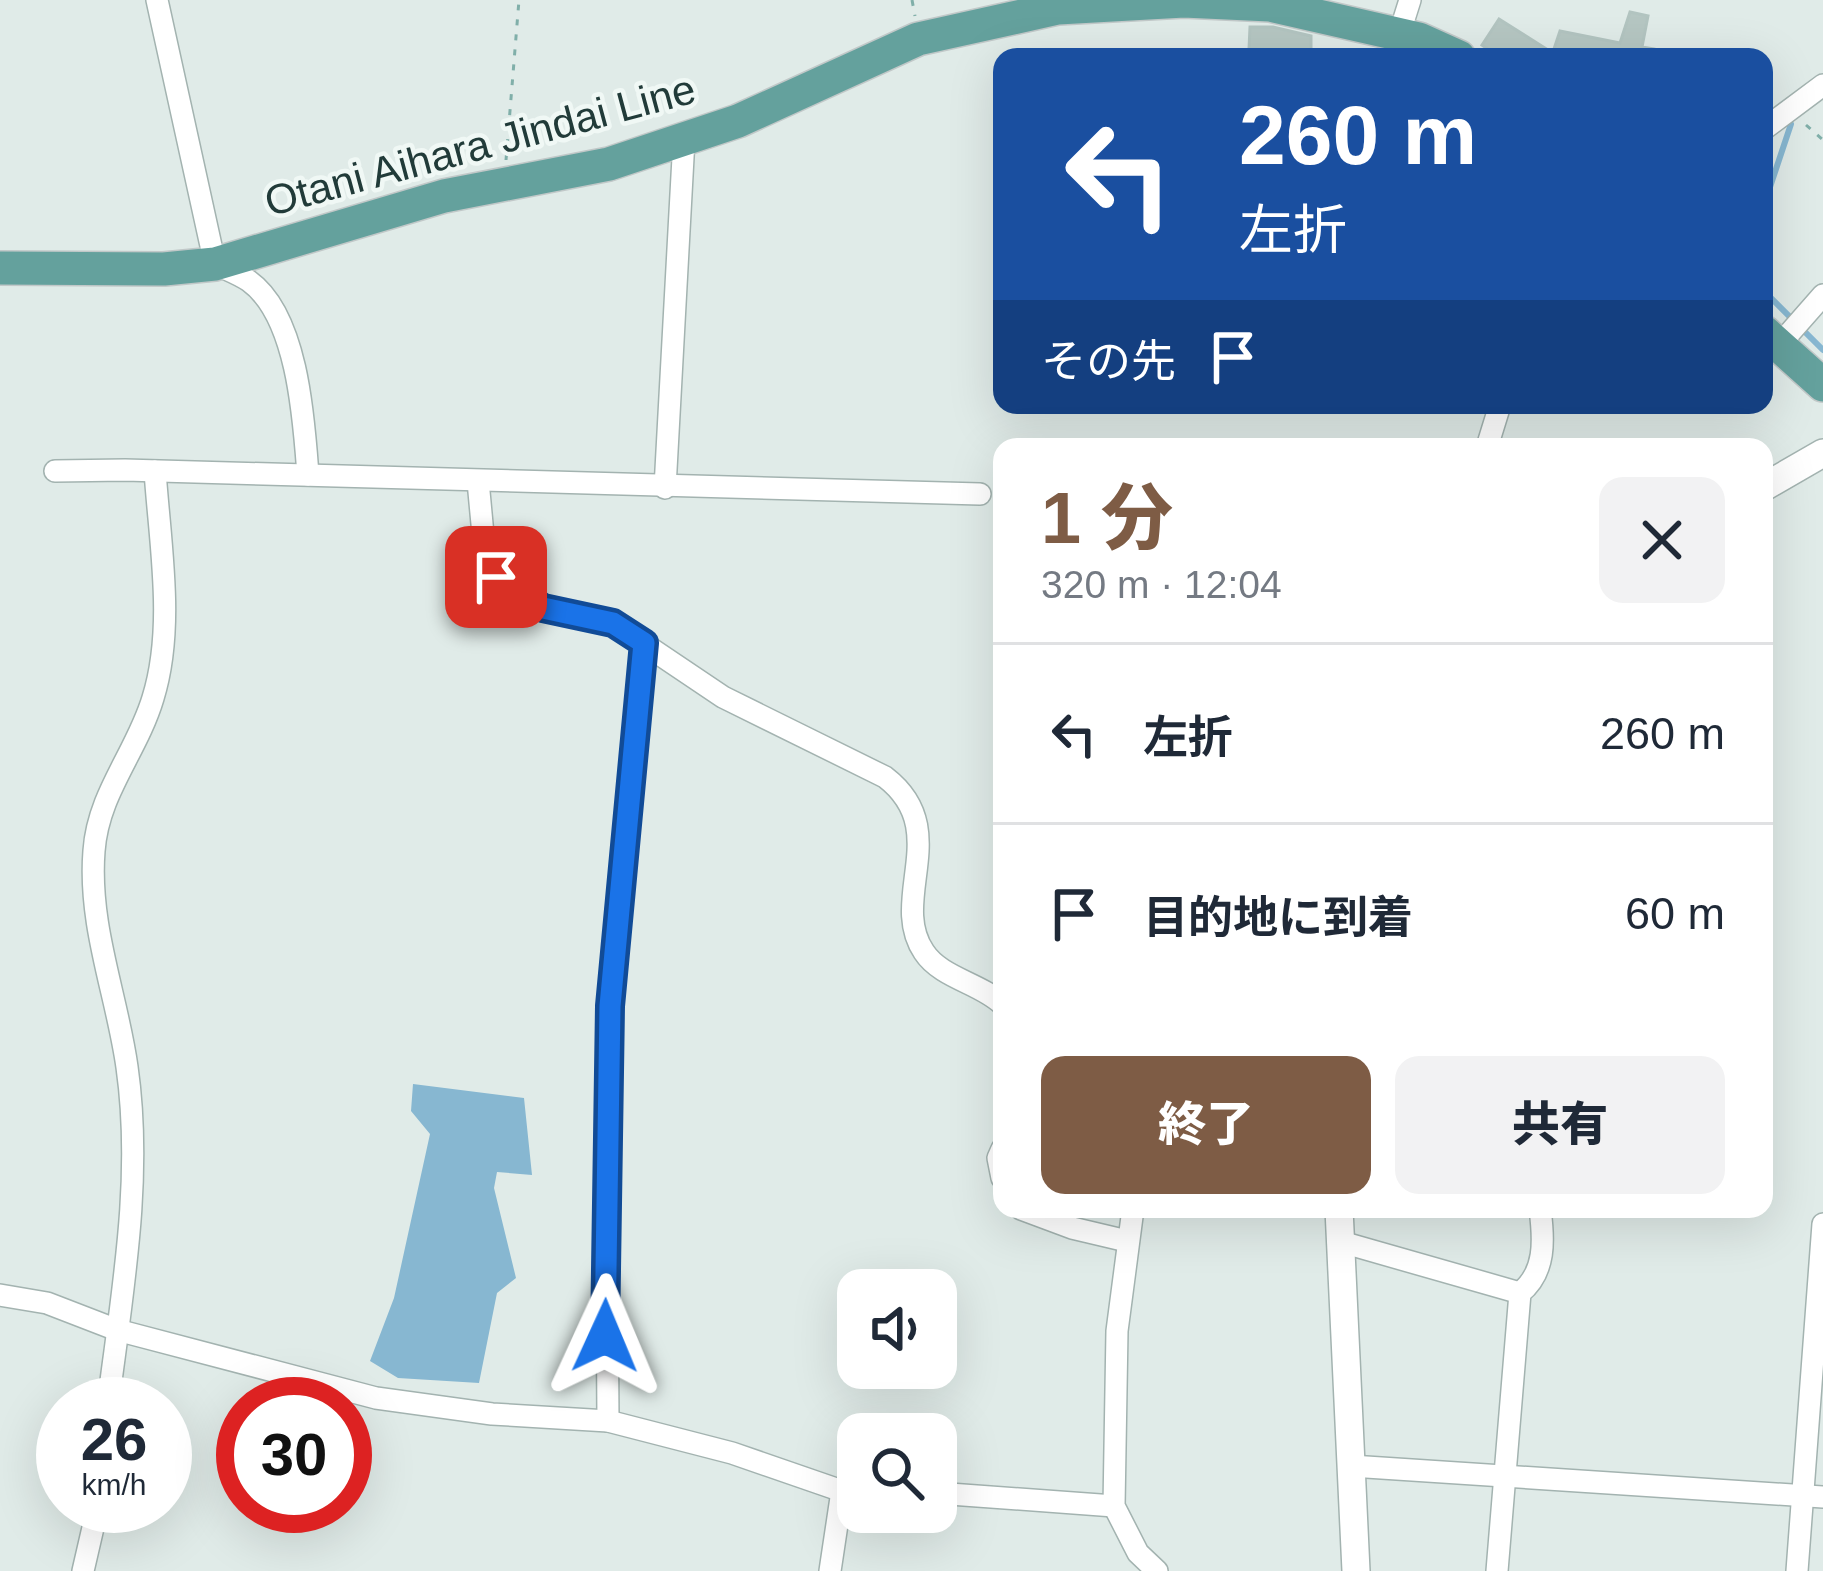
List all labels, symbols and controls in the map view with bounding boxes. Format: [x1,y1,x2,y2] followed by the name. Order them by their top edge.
[260,65,700,225] street label: Otani Aihara Jindai Line
[1239,88,1477,182] text: 260 m
[1041,96,1197,252] icon: left
[1239,200,1347,260] text: 左折
[1200,324,1266,390] icon: arrive
[1041,336,1176,387] text: その先
[1599,477,1725,603] button: close
[1041,478,1173,558] text: 1 分
[445,526,547,628] pin
[463,544,529,610] icon: arrive
[1041,563,1282,606] text: 320 m · 12:04
[1041,701,1107,767] icon: left
[1600,708,1725,759] text: 260 m
[1143,712,1233,763] text: 左折
[1041,881,1107,947] icon: arrive
[1625,888,1725,939] text: 60 m
[1143,892,1413,943] text: 目的地に到着
[1041,1056,1371,1194] button: 終了
[1395,1056,1725,1194] button: 共有
[837,1269,957,1533] map controls
[837,1269,957,1389] button: sound
[542,1273,668,1399] position arrow
[216,1377,372,1533] speed limit sign: 30
[81,1406,147,1473] text: 26
[837,1413,957,1533] button: search
[81,1468,147,1501] text: km/h

